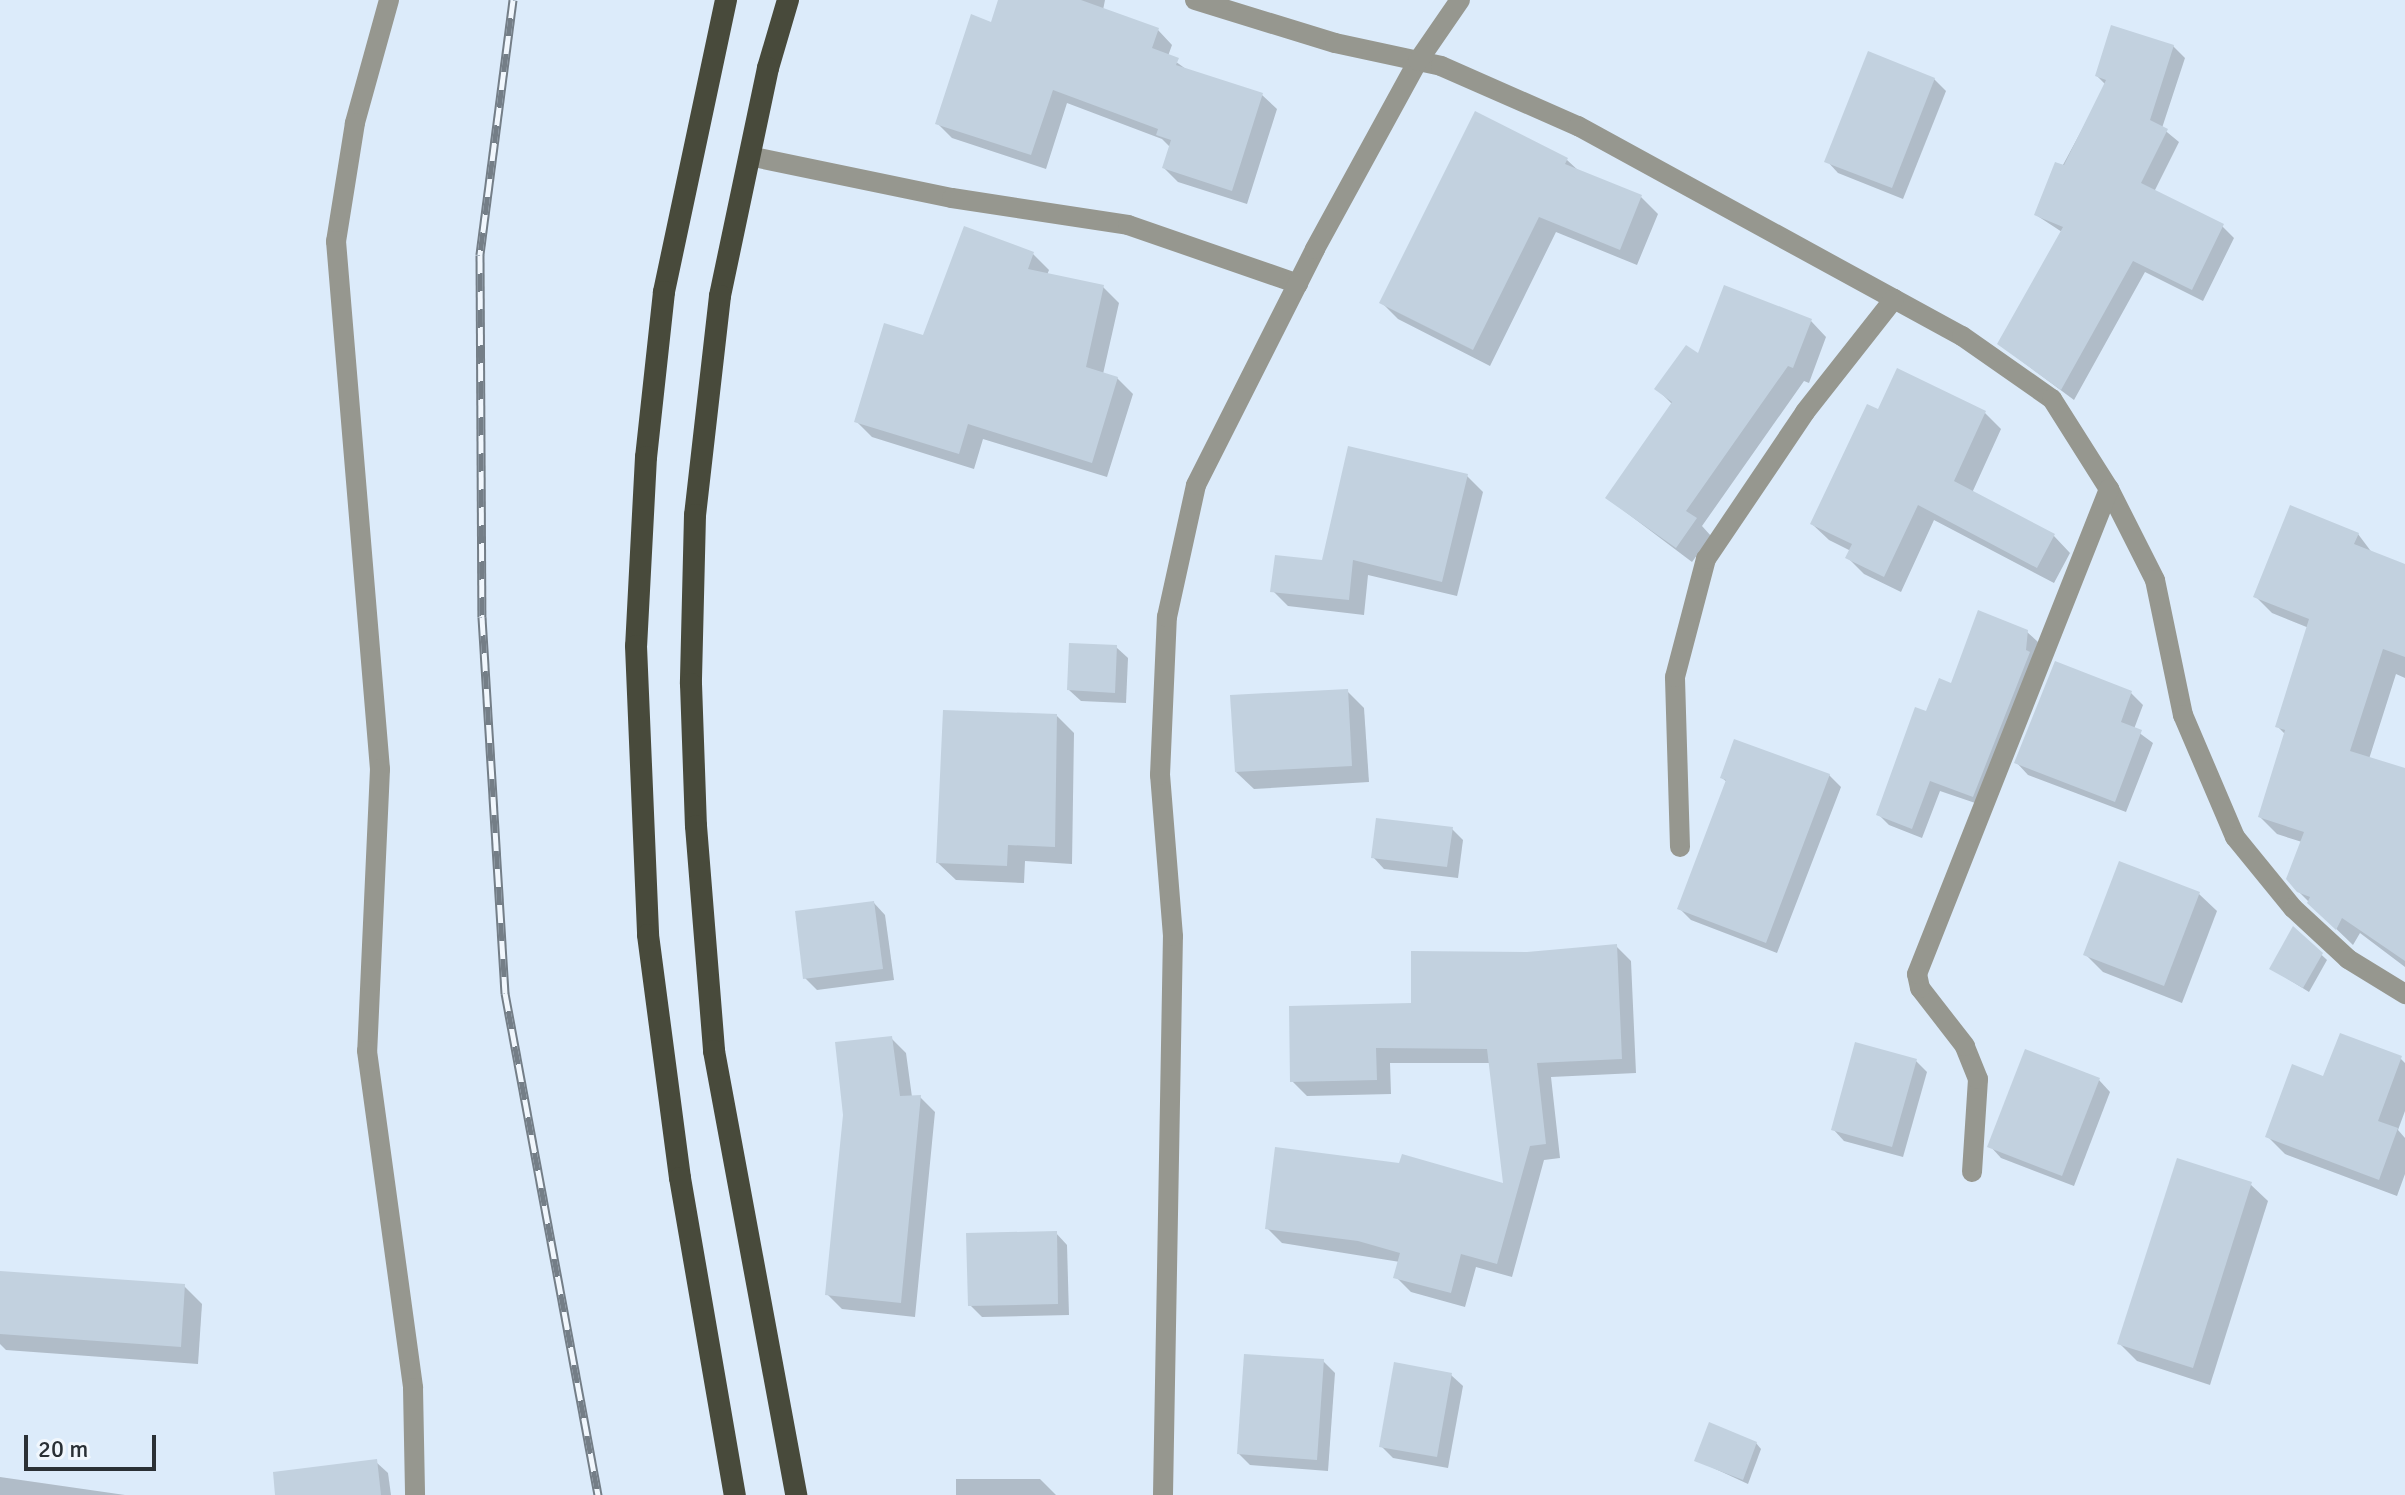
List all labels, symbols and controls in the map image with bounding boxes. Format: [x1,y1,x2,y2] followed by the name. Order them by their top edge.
[28,1419,160,1469] scale bar
[38,1434,88,1464] text: 20 m

